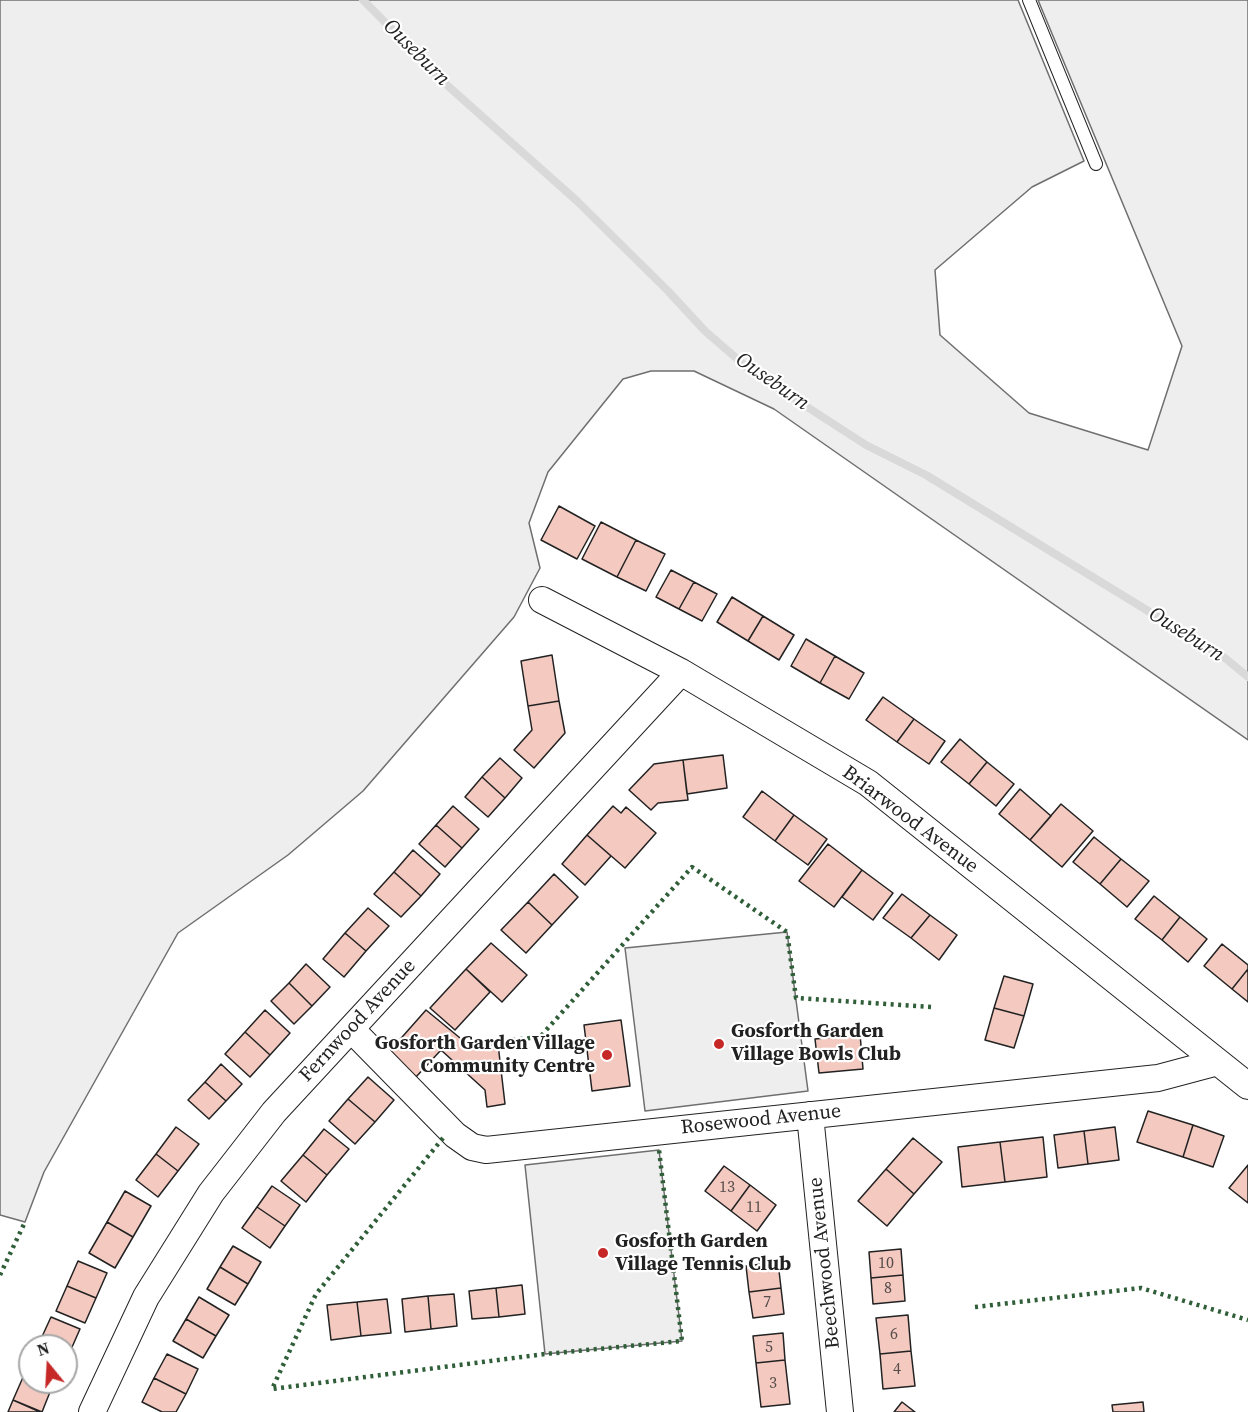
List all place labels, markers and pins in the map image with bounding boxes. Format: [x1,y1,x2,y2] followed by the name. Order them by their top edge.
[731,1020,901,1067] place label: Gosforth Garden Village Bowls Club
[375,1032,595,1079] place label: Gosforth Garden Village Community Centre
[712,1037,726,1051] marker: Gosforth Garden Village Bowls Club
[600,1048,614,1062] marker: Gosforth Garden Village Community Centre
[615,1230,791,1277] place label: Gosforth Garden Village Tennis Club
[596,1246,610,1260] marker: Gosforth Garden Village Tennis Club

